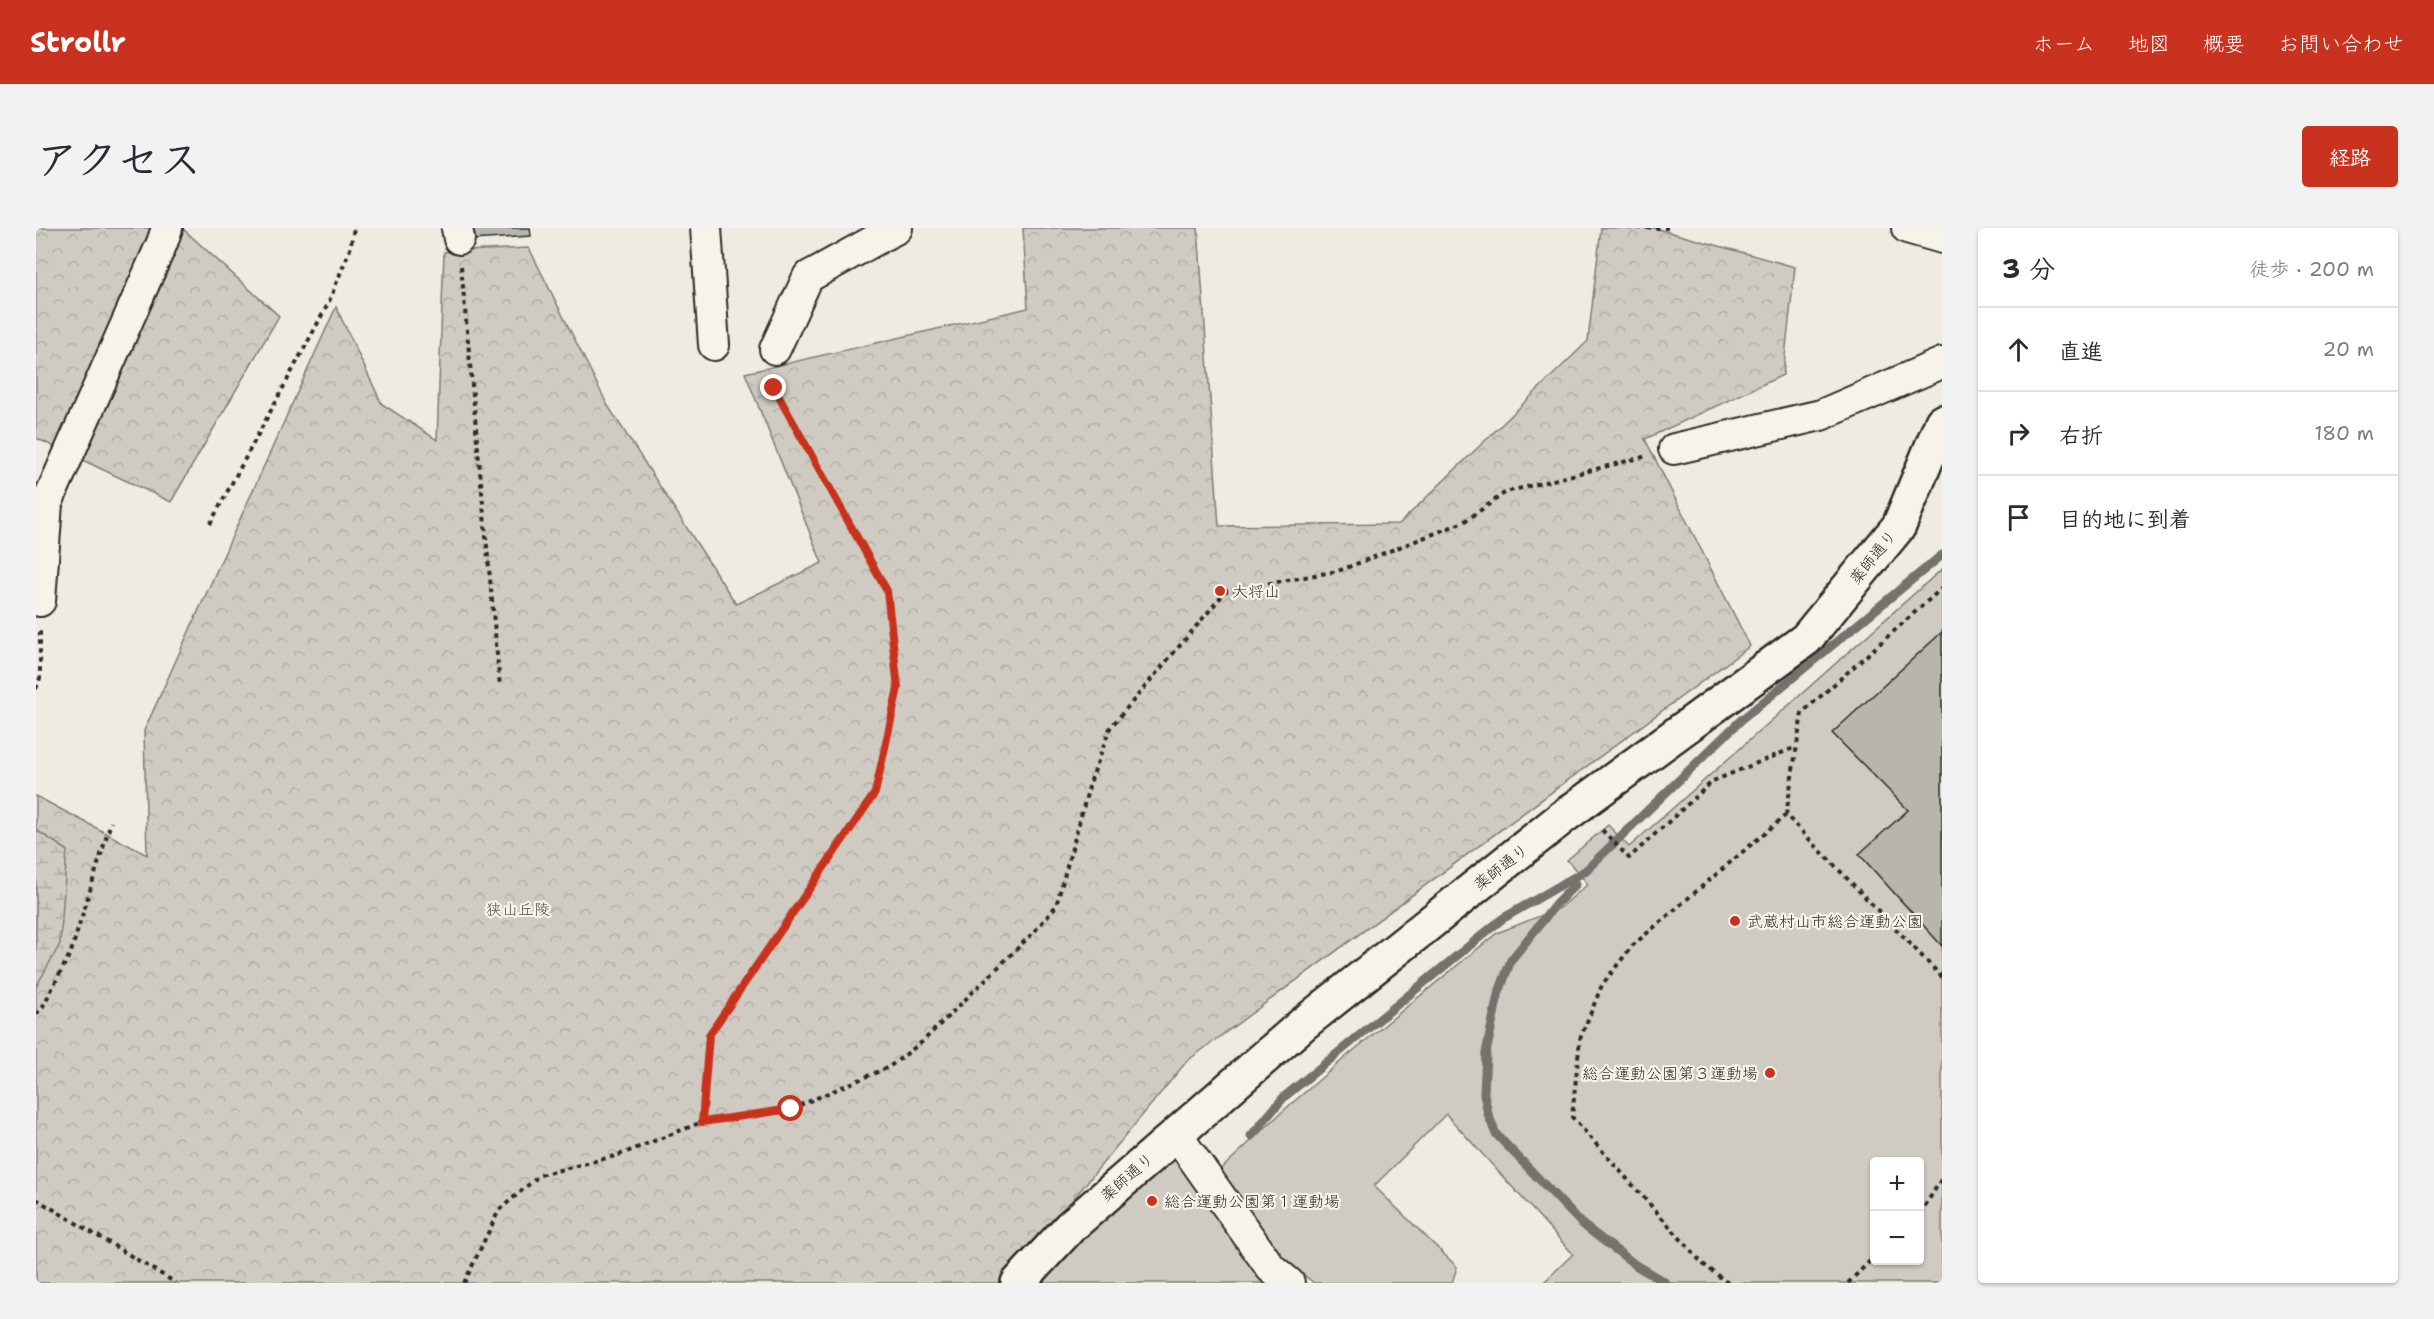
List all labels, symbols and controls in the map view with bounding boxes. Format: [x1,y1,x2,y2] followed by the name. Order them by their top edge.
[30,23,126,61] text: Strollr
[2033,30,2095,58] text: ホーム
[2128,30,2170,58] text: 地図
[2203,30,2245,58] text: 概要
[2278,30,2404,58] text: お問い合わせ
[2302,126,2398,187] button: 経路
[36,131,201,187] text: アクセス
[2002,251,2055,286] text: 3 分
[2249,256,2374,282] text: 徒歩 · 200 m
[2002,333,2035,366] icon: ahead
[2323,336,2374,362] text: 20 m
[2059,337,2103,366] text: 直進
[760,374,786,400] route end
[2002,417,2035,450] icon: right
[2314,420,2374,446] text: 180 m
[2059,421,2103,450] text: 右折
[2002,501,2035,534] icon: arrive
[2059,505,2191,534] text: 目的地に到着
[1845,526,1901,588] street label: 薬師通り
[1232,581,1280,602] place label: 大将山
[1213,584,1227,598] marker: 大将山
[1469,839,1533,895] street label: 薬師通り
[486,899,550,920] park label: 狭山丘陵
[1747,911,1923,932] place label: 武蔵村山市総合運動公園
[1728,914,1742,928] marker: 武蔵村山市総合運動公園
[1582,1063,1758,1084] place label: 総合運動公園第３運動場
[1763,1066,1777,1080] marker: 総合運動公園第３運動場
[777,1095,803,1121] route start
[1096,1148,1158,1206] street label: 薬師通り
[1870,1157,1924,1265] map controls
[1870,1157,1924,1211] button: +
[1164,1191,1340,1212] place label: 総合運動公園第１運動場
[1145,1194,1159,1208] marker: 総合運動公園第１運動場
[1870,1211,1924,1265] button: −

